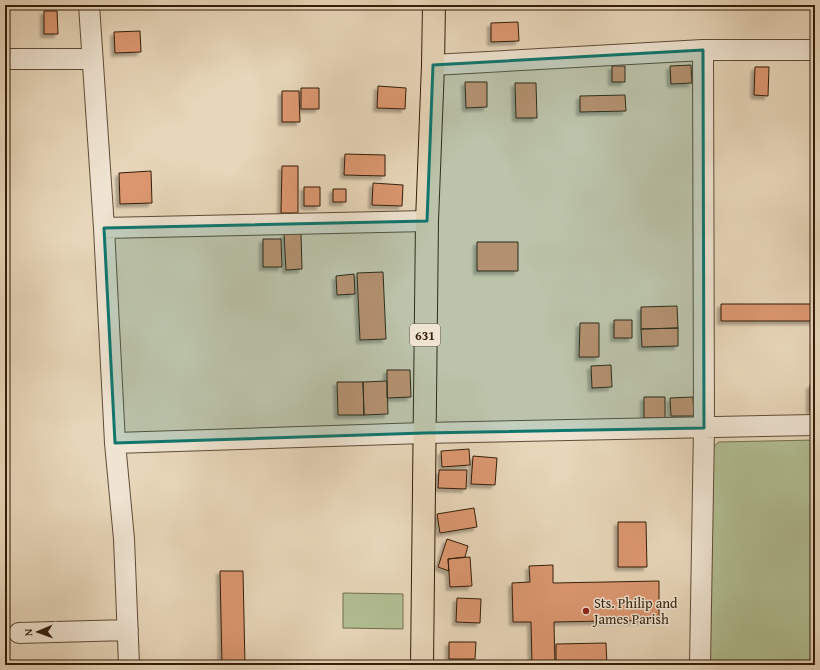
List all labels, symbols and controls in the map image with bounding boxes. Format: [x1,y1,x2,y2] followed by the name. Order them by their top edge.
[410,324,440,346] road number: 631
[592,593,678,629] place label: Sts. Philip and James Parish
[581,606,591,616] marker: Sts. Philip and James Parish
[18,612,58,652] north arrow
[20,628,36,636] text: N

